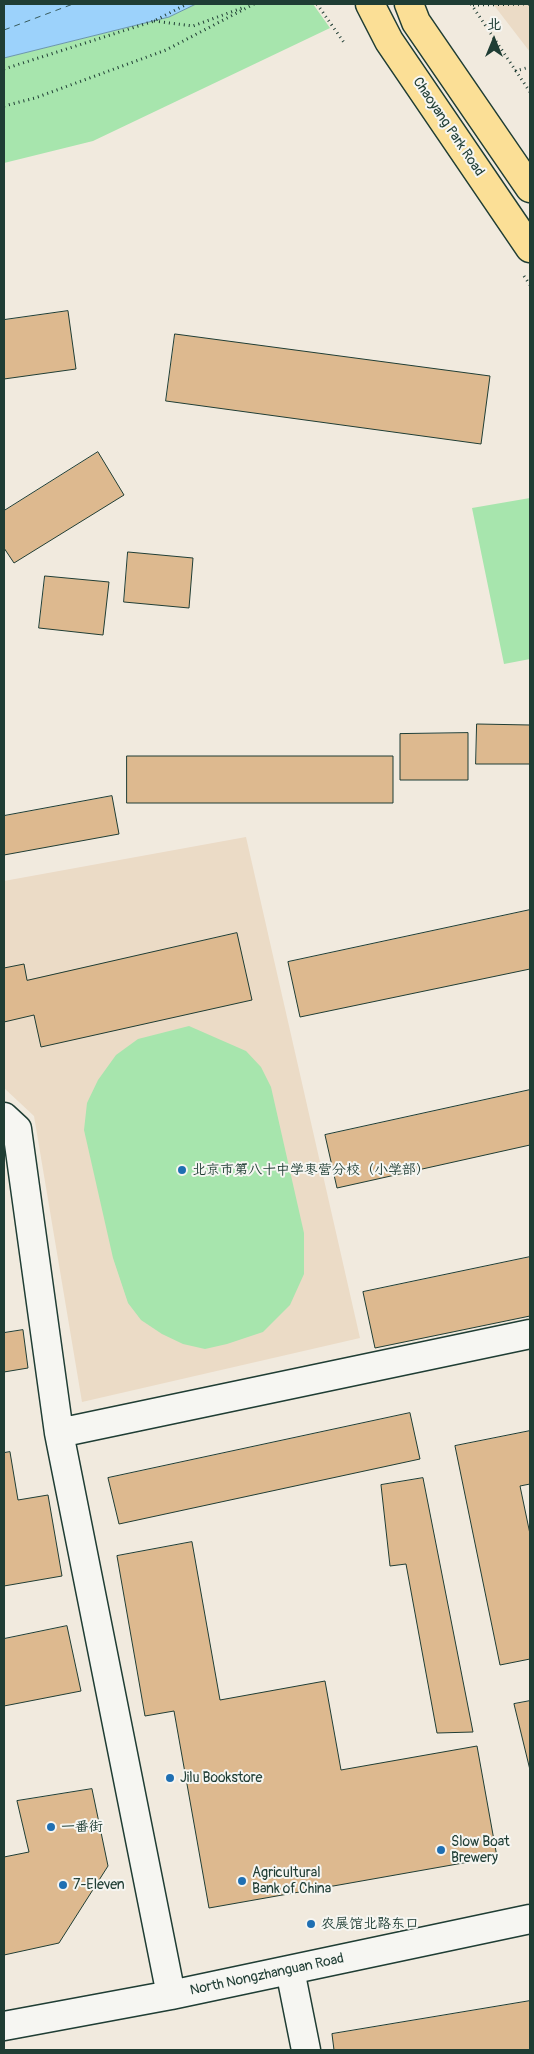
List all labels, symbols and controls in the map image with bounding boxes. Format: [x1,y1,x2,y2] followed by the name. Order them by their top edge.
[469,15,519,65] north arrow
[487,16,501,33] text: 北
[409,74,487,180] street label: Chaoyang Park Road
[192,1162,430,1178] place label: 北京市第八十中学枣营分校（小学部）
[176,1164,188,1176] marker: 北京市第八十中学枣营分校（小学部）
[180,1770,262,1786] place label: Jilu Bookstore
[164,1772,176,1784] marker: Jilu Bookstore
[61,1819,103,1835] place label: 一番街
[45,1821,57,1833] marker: 一番街
[451,1834,510,1866] place label: Slow Boat Brewery
[435,1844,447,1856] marker: Slow Boat Brewery
[252,1865,331,1898] place label: Agricultural Bank of China
[236,1875,248,1887] marker: Agricultural Bank of China
[73,1877,125,1893] place label: 7-Eleven
[57,1879,69,1891] marker: 7-Eleven
[321,1916,419,1932] place label: 农展馆北路东口
[305,1918,317,1930] marker: 农展馆北路东口
[188,1950,346,2000] street label: North Nongzhanguan Road

